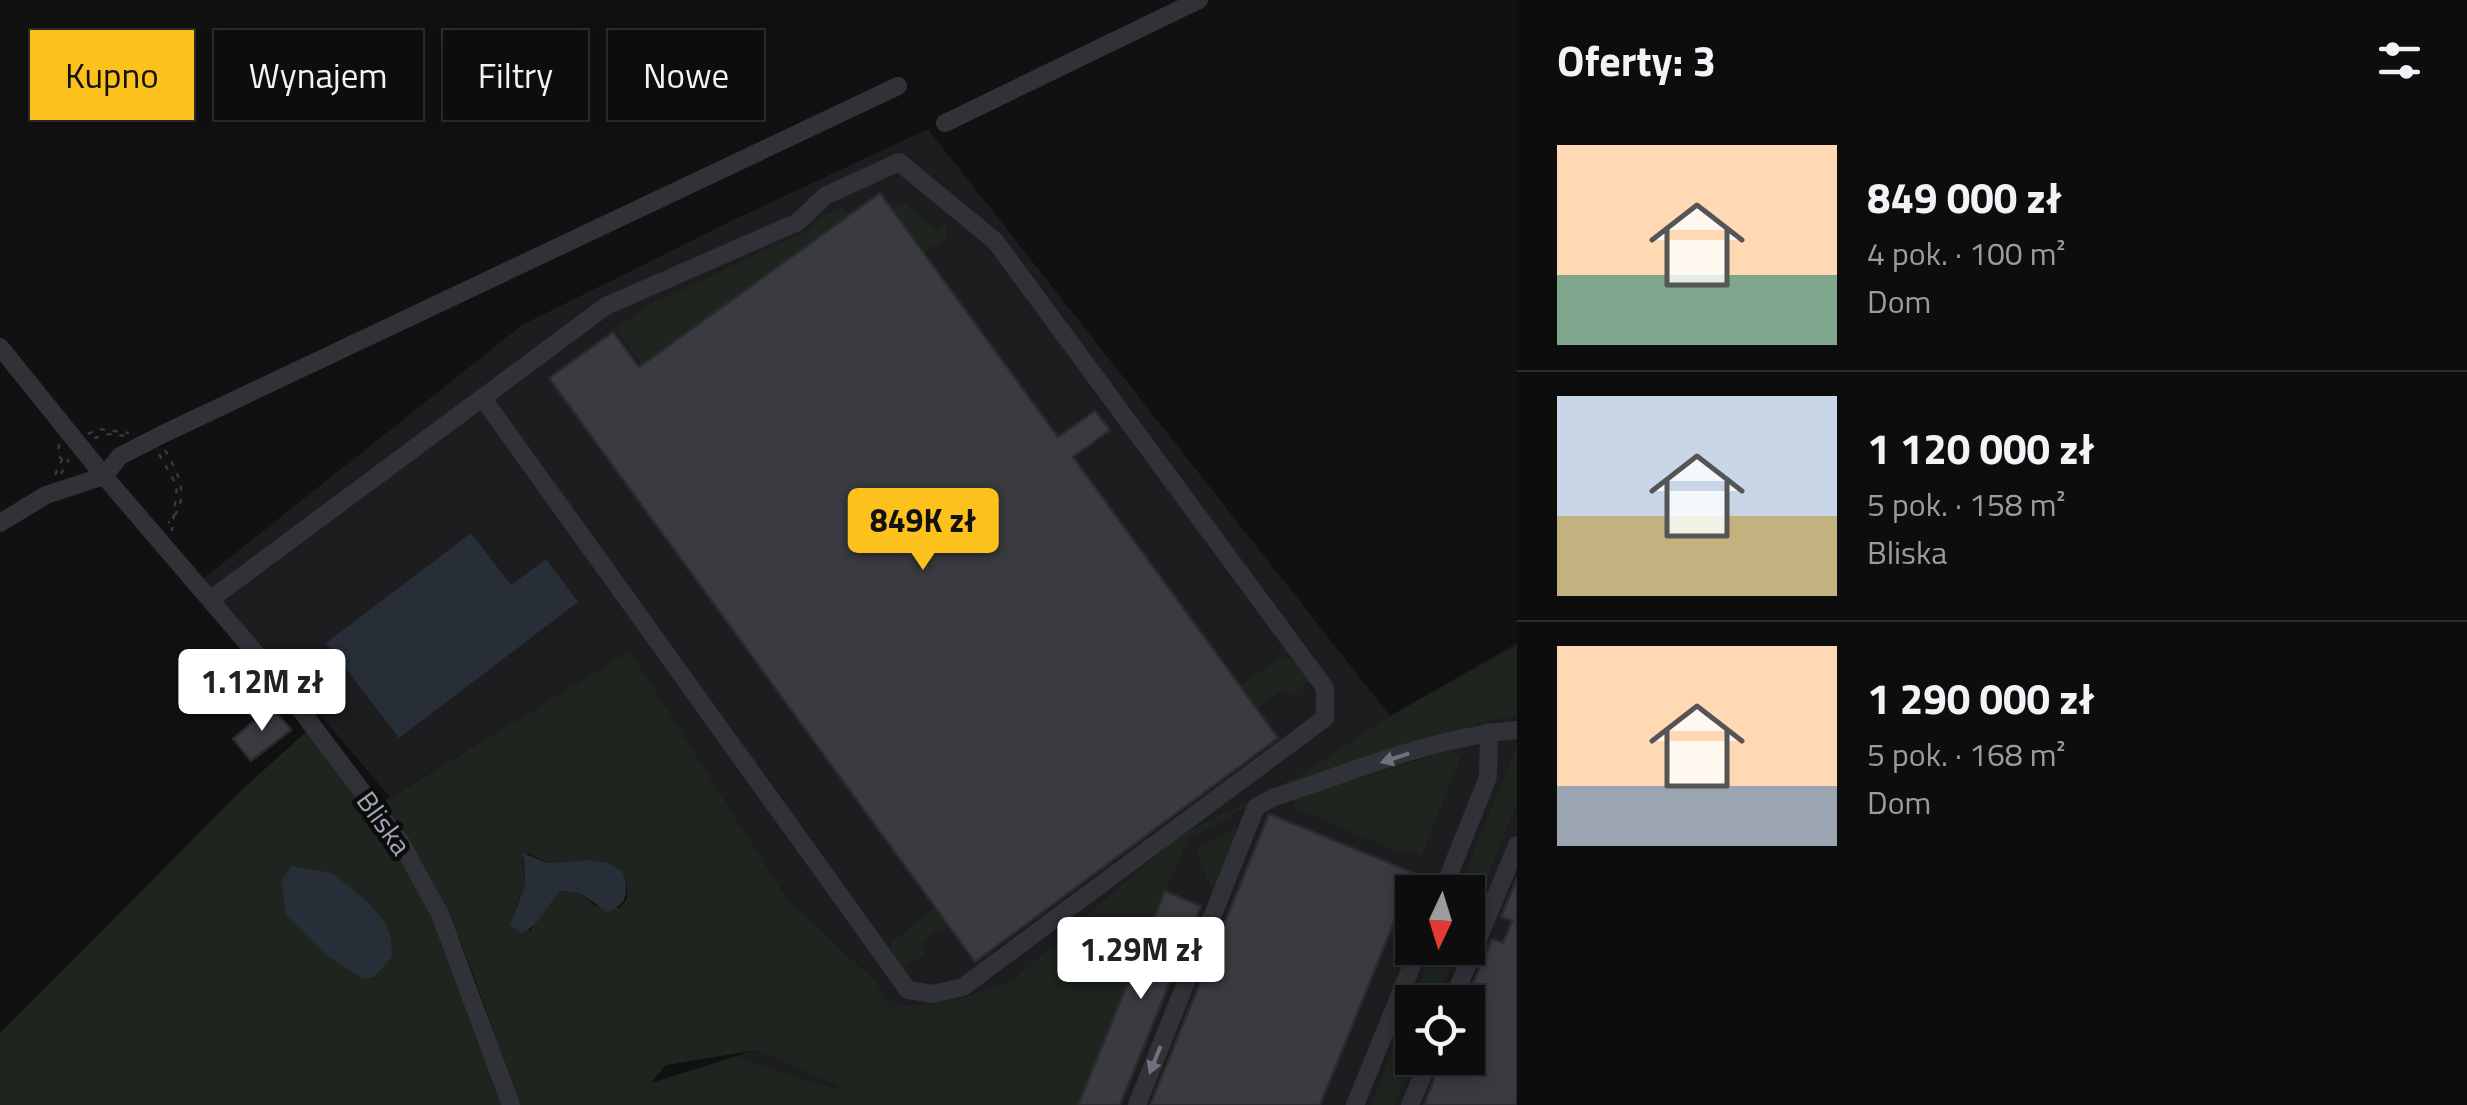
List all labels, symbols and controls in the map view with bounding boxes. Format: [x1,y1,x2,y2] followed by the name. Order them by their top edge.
[1557,28,1716,92] text: Oferty: 3
[30,30,194,120] chip: Kupno
[214,30,423,120] chip: Wynajem
[443,30,588,120] chip: Filtry
[608,30,764,120] chip: Nowe
[2372,33,2427,88] icon: filters
[1867,165,2062,229] text: 849 000 zł
[1637,185,1757,305] icon: home
[1867,229,2066,277] text: 4 pok. · 100 m²
[1867,277,1931,325] text: Dom
[1867,416,2094,480] text: 1 120 000 zł
[1637,436,1757,556] icon: home
[1867,480,2066,528] text: 5 pok. · 158 m²
[831,488,1015,573] pin: 849K zł
[870,496,976,544] text: 849K zł
[1867,528,1947,576] text: Bliska
[159,649,365,734] pin: 1.12M zł
[200,657,324,705] text: 1.12M zł
[1867,666,2094,730] text: 1 290 000 zł
[1637,686,1757,806] icon: home
[1867,730,2066,778] text: 5 pok. · 168 m²
[1379,751,1409,766] one-way arrow
[1867,778,1931,826] text: Dom
[346,782,422,864] street label: Bliska
[1395,875,1485,965] north arrow
[1395,875,1485,1075] map controls
[1038,917,1244,1002] pin: 1.29M zł
[1079,925,1203,973] text: 1.29M zł
[1395,985,1485,1075] button: locate
[1146,1045,1162,1075] one-way arrow

